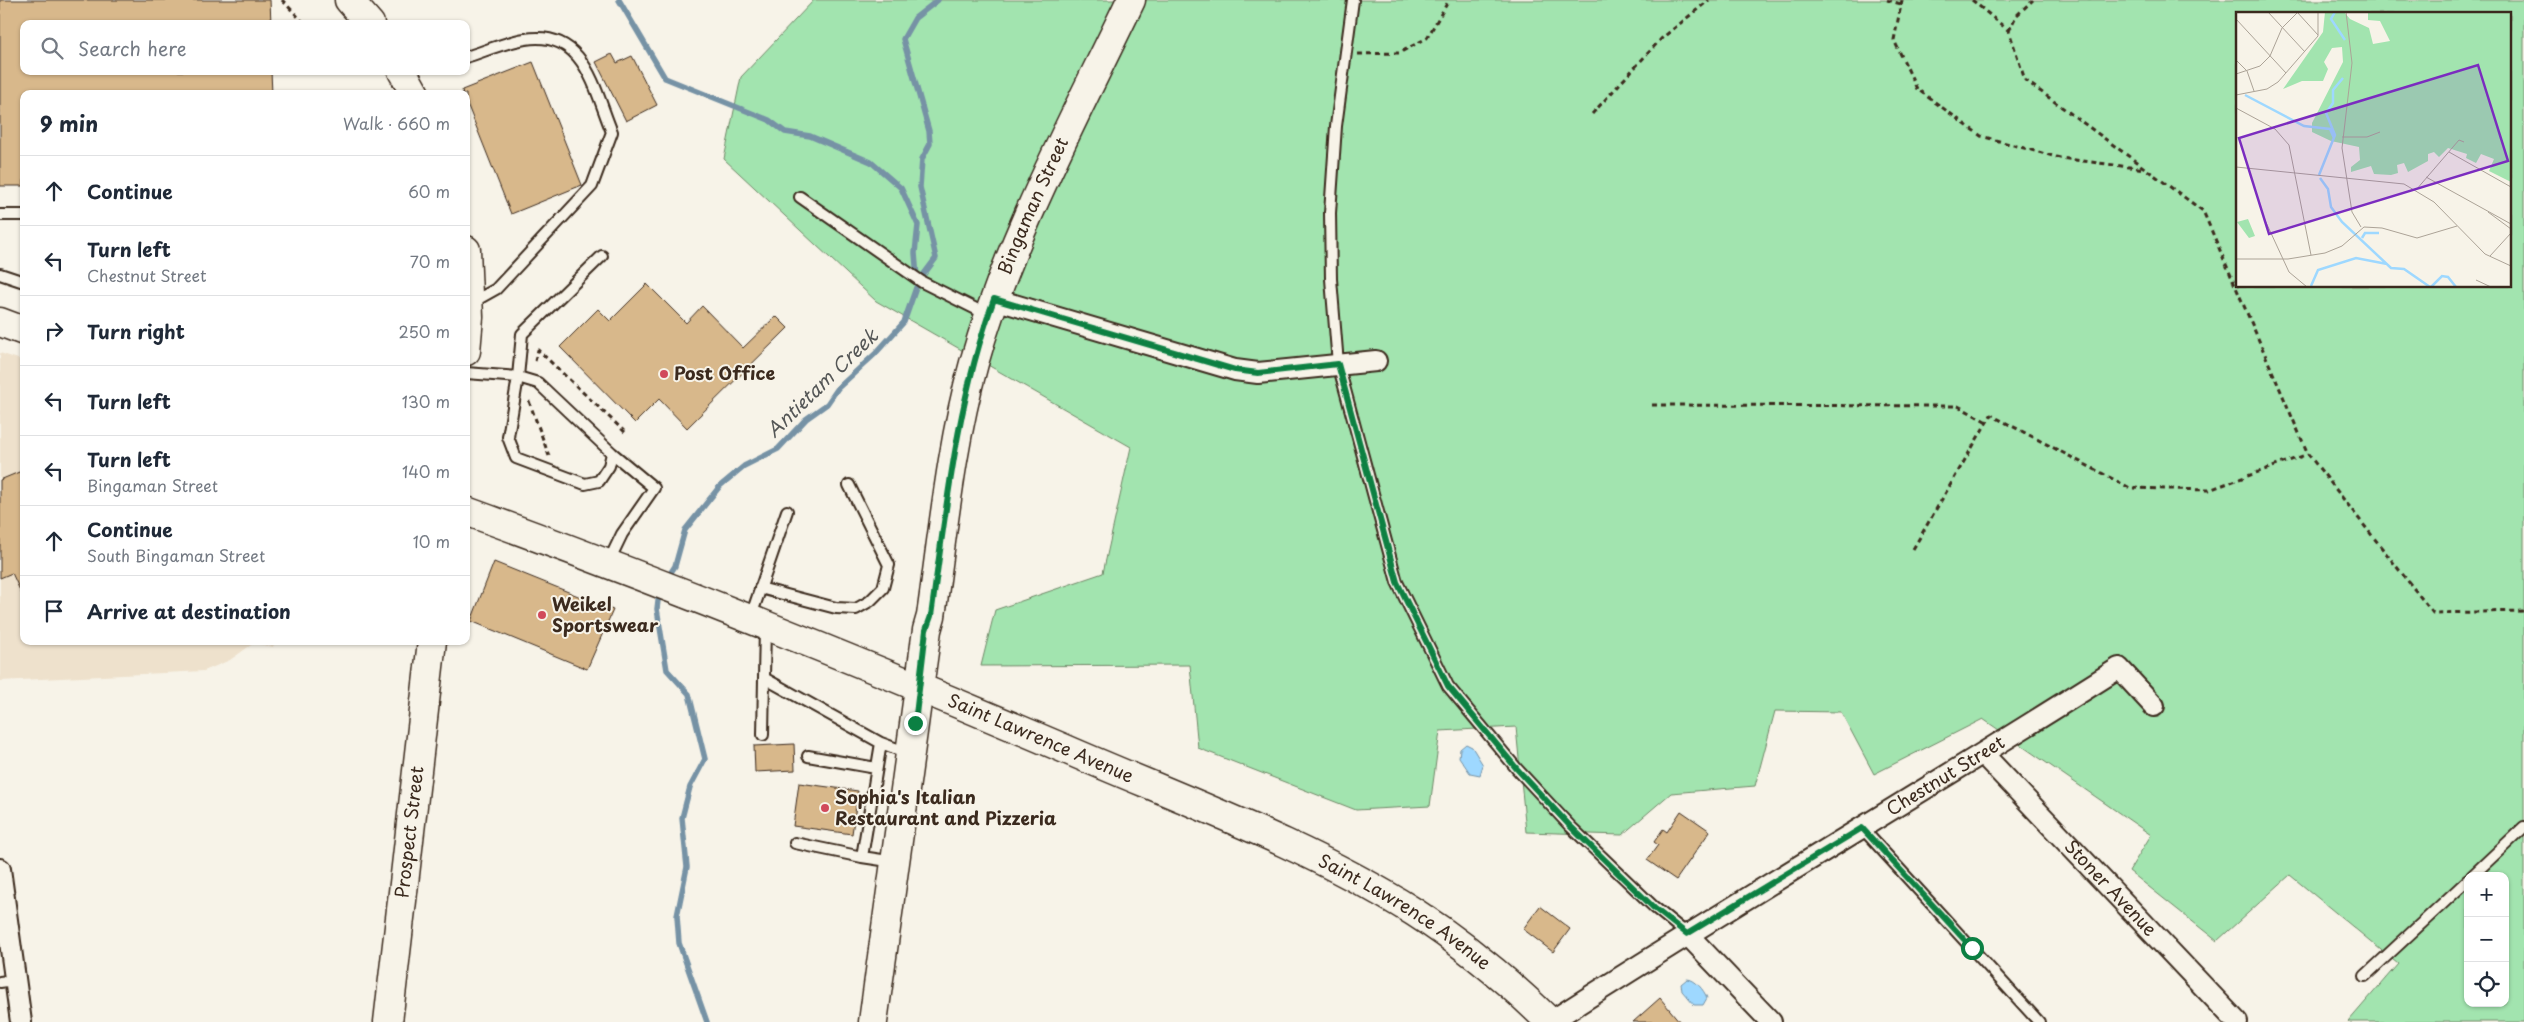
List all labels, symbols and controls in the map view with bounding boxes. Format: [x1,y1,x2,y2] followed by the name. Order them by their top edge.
[2236,12,2512,288] inset map
[20,20,470,75] search box
[38,34,66,62] icon: search
[78,34,187,62] text: Search here
[40,107,98,139] text: 9 min
[343,111,450,135] text: Walk · 660 m
[990,132,1074,278] street label: Bingaman Street
[40,177,68,205] icon: ahead
[87,177,173,205] text: Continue
[408,179,450,203] text: 60 m
[87,235,171,263] text: Turn left
[40,247,68,275] icon: left
[410,249,450,273] text: 70 m
[87,263,207,287] text: Chestnut Street
[40,317,68,345] icon: right
[87,317,185,345] text: Turn right
[399,319,450,343] text: 250 m
[759,321,884,443] water label: Antietam Creek
[674,359,775,386] place label: Post Office
[658,368,670,380] marker: Post Office
[40,387,68,415] icon: left
[87,387,171,415] text: Turn left
[402,389,450,413] text: 130 m
[87,445,171,473] text: Turn left
[40,457,68,485] icon: left
[402,459,450,483] text: 140 m
[87,473,218,497] text: Bingaman Street
[87,515,173,543] text: Continue
[40,527,68,555] icon: ahead
[413,529,450,553] text: 10 m
[87,543,265,567] text: South Bingaman Street
[552,590,659,638] place label: Weikel Sportswear
[40,597,68,625] icon: arrive
[87,597,291,625] text: Arrive at destination
[536,609,548,621] marker: Weikel Sportswear
[944,686,1138,789] street label: Saint Lawrence Avenue
[904,712,927,735] route end
[1881,728,2009,822] street label: Chestnut Street
[387,764,429,900] street label: Prospect Street
[835,783,1057,831] place label: Sophia's Italian Restaurant and Pizzeria
[819,802,831,814] marker: Sophia's Italian Restaurant and Pizzeria
[2059,833,2164,942] street label: Stoner Avenue
[1314,846,1498,975] street label: Saint Lawrence Avenue
[2464,872,2509,1007] map controls
[2464,872,2509,917] button: +
[2464,917,2509,962] button: −
[1961,937,1984,960] route start
[2464,962,2509,1007] button: locate

